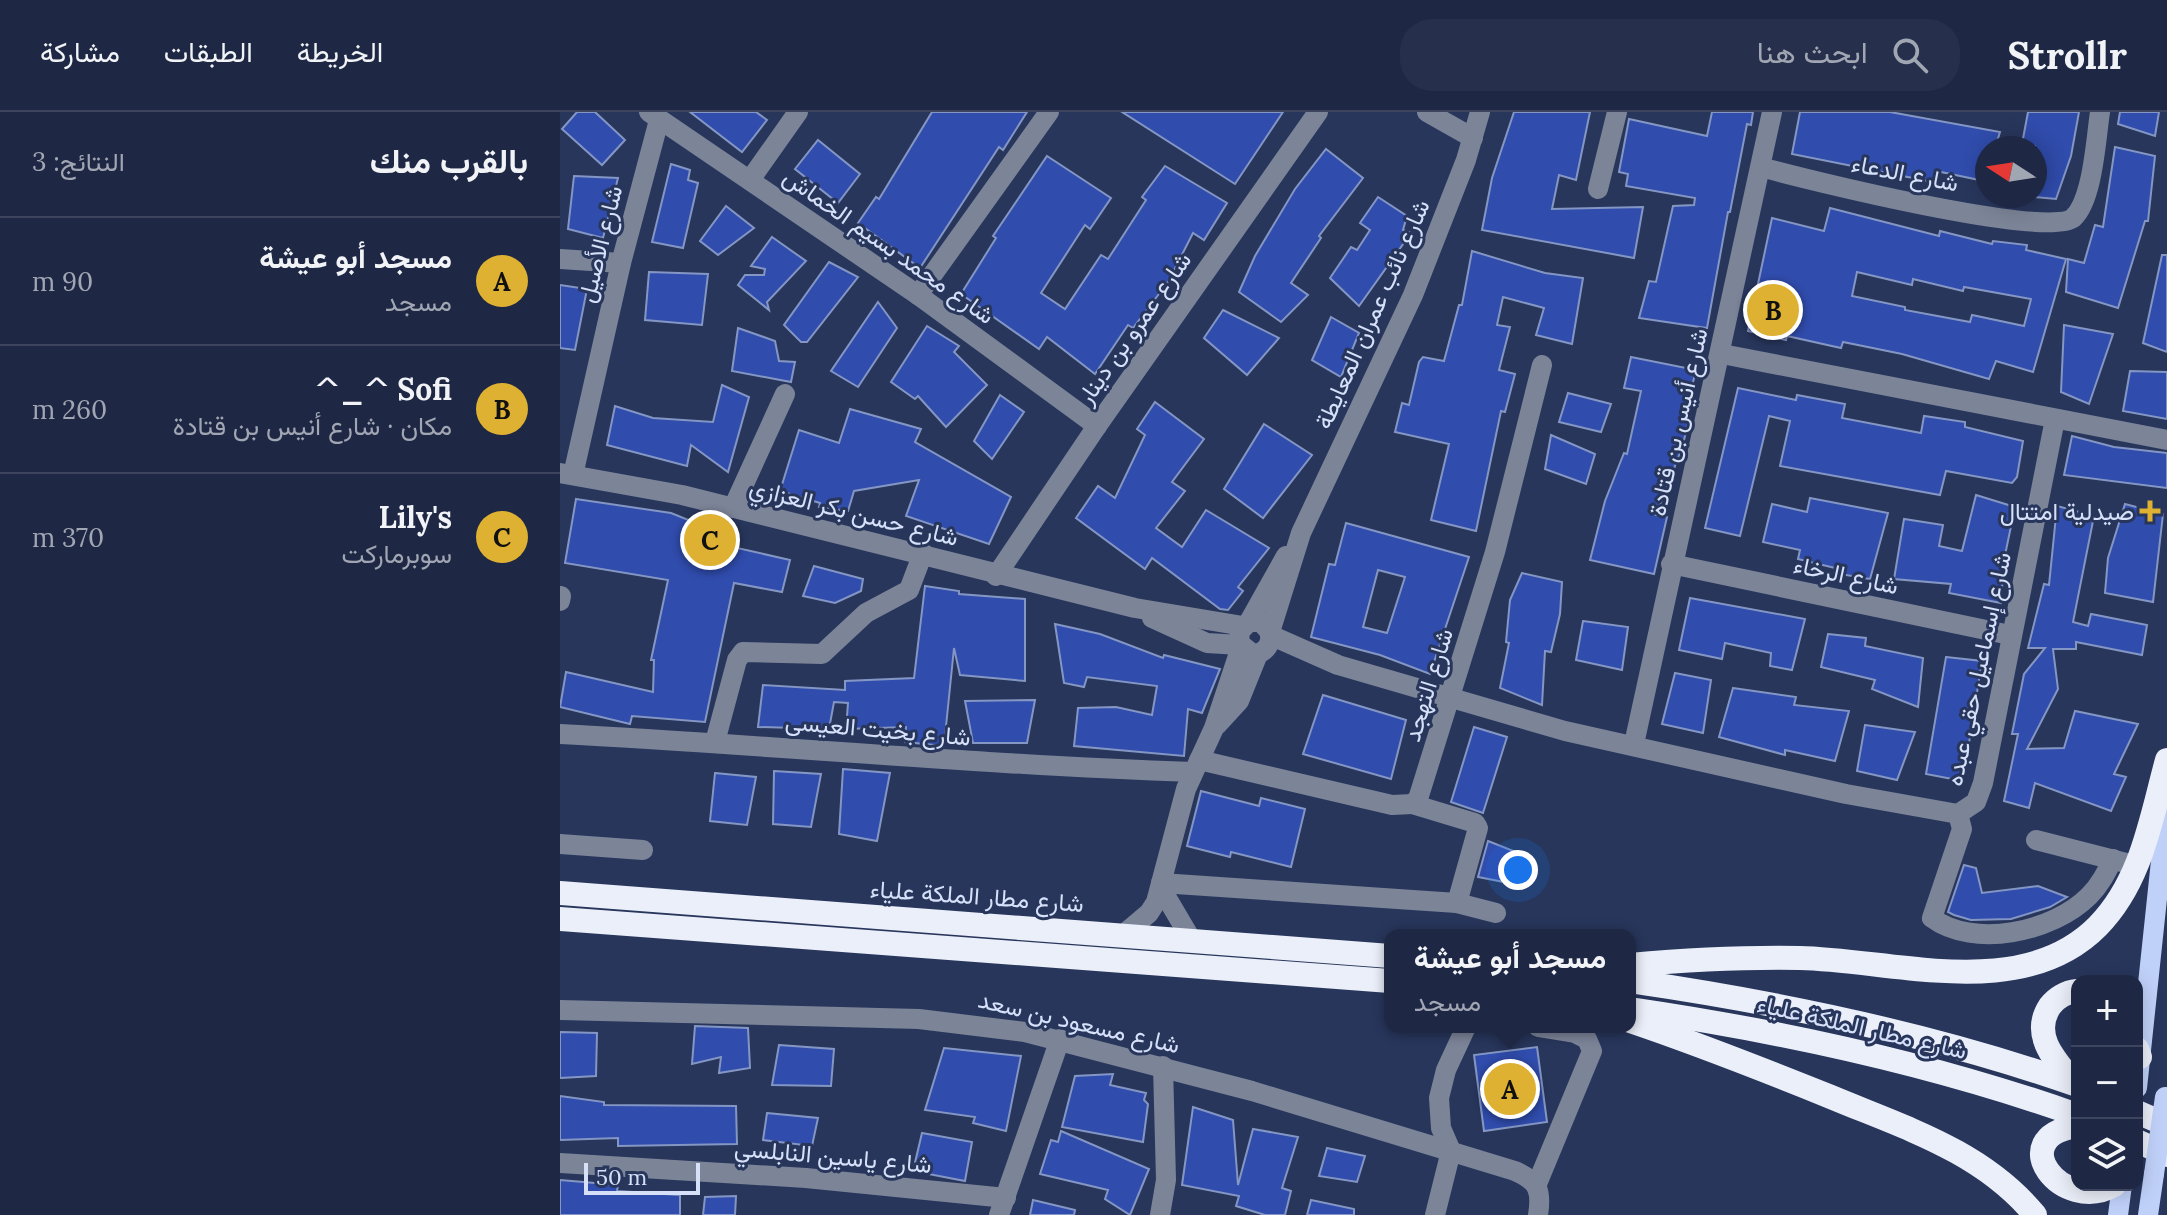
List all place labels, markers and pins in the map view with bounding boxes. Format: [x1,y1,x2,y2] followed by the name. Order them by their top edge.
[1747,280,1799,340] pin: B
[2000,496,2134,527] place label: صيدلية امتتال
[2141,502,2159,520] marker: صيدلية امتتال
[684,510,736,570] pin: C
[1484,1059,1536,1119] pin: A

